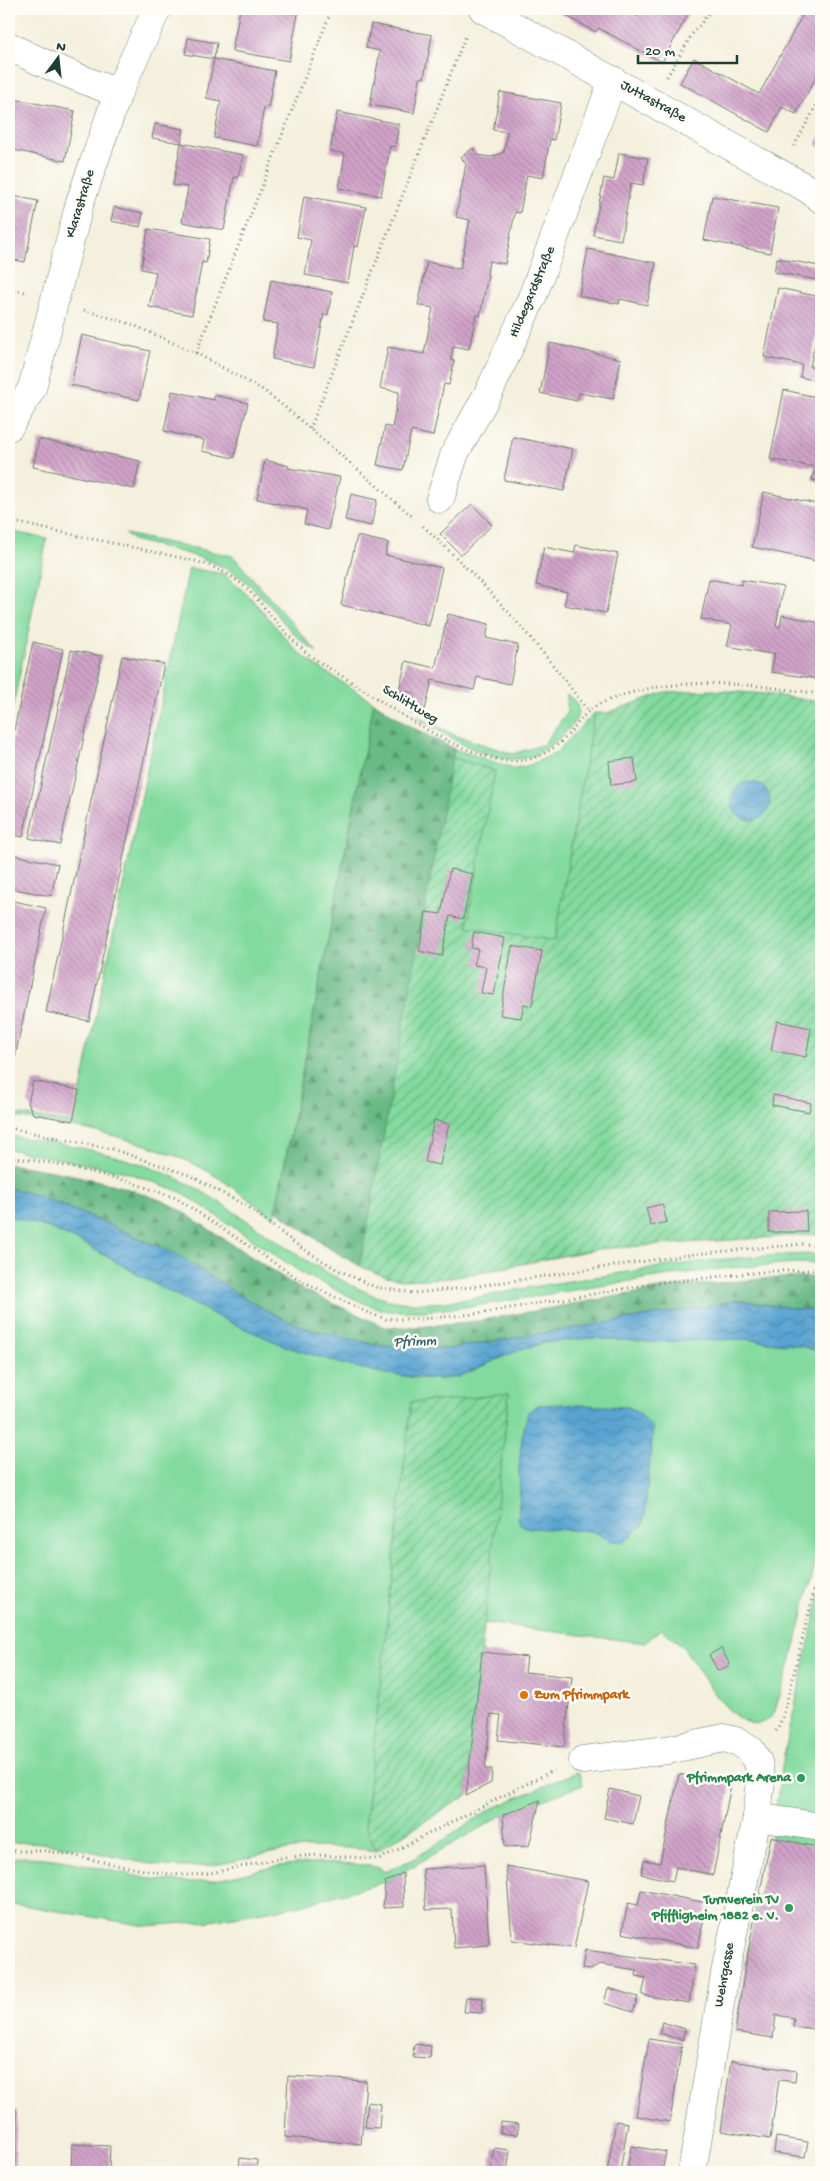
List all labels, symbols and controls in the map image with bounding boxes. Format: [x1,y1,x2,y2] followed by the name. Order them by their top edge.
[32,32,82,82] north arrow
[638,32,736,64] scale bar
[54,38,67,57] text: N
[645,43,675,61] text: 20 m
[617,77,690,127] street label: Juttastraße
[63,167,100,240] street label: Klarastraße
[506,243,560,340] street label: Hildegardstraße
[379,682,441,728] street label: Schlittweg
[393,1332,437,1352] water label: Pfrimm
[534,1687,630,1704] place label: Zum Pfrimmpark
[518,1689,530,1701] marker: Zum Pfrimmpark
[686,1770,792,1787] place label: Pfrimmpark Arena
[795,1772,807,1784] marker: Pfrimmpark Arena
[651,1892,779,1925] place label: Turnverein TV Pfiffligheim 1882 e. V.
[783,1902,795,1914] marker: Turnverein TV Pfiffligheim 1882 e. V.
[711,1941,739,2008] street label: Wehrgasse

